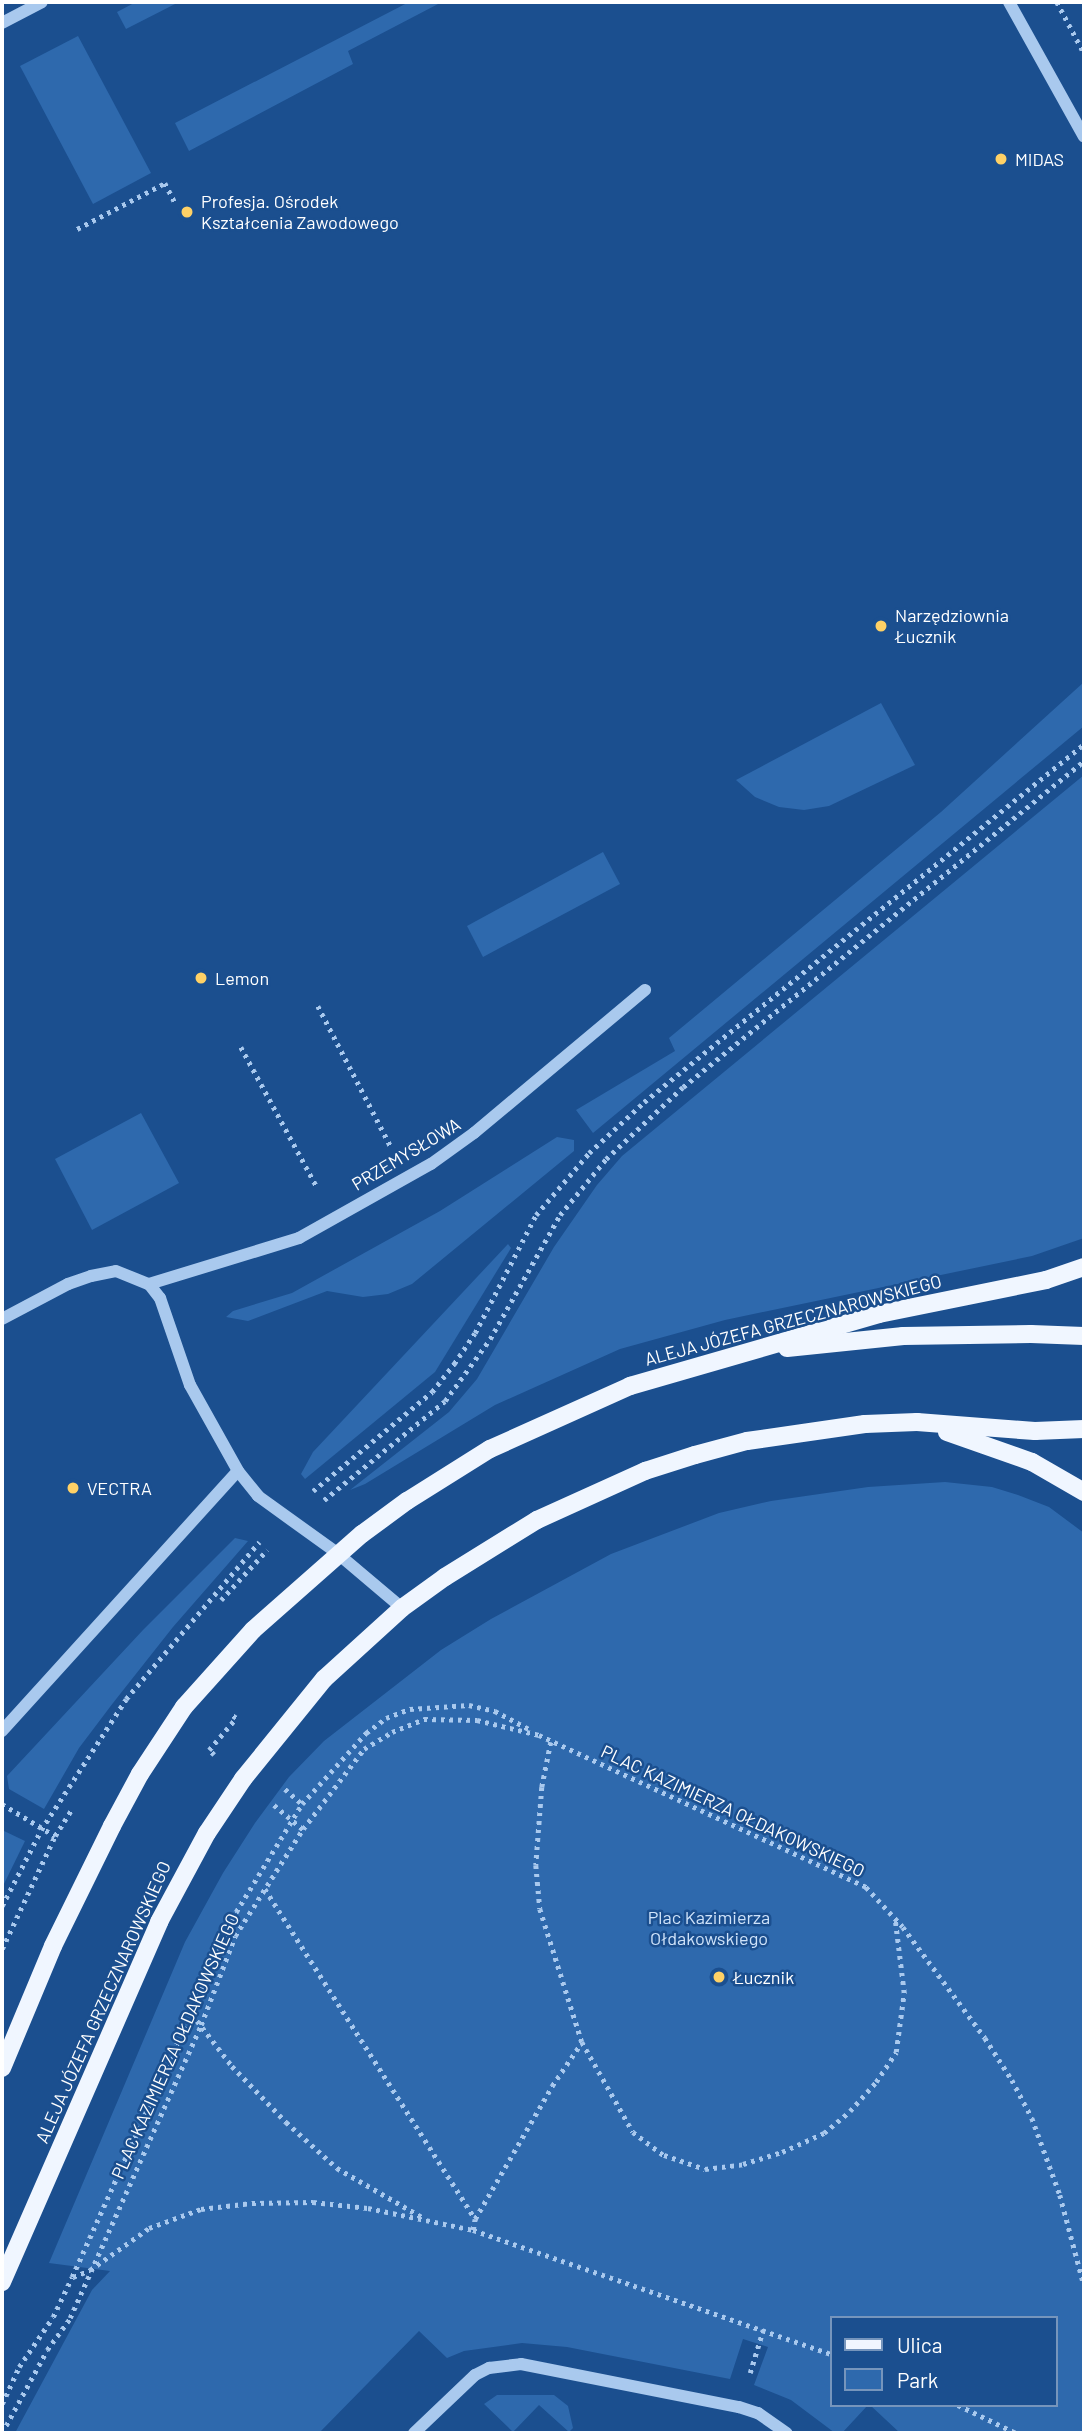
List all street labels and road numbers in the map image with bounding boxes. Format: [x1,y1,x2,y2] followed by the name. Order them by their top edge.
[348,1113,464,1195] street label: PRZEMYSŁOWA
[642,1270,944,1370] street label: ALEJA JÓZEFA GRZECZNAROWSKIEGO
[598,1740,868,1882] street label: PLAC KAZIMIERZA OŁDAKOWSKIEGO
[31,1858,175,2146] street label: ALEJA JÓZEFA GRZECZNAROWSKIEGO
[106,1910,244,2182] street label: PLAC KAZIMIERZA OŁDAKOWSKIEGO

